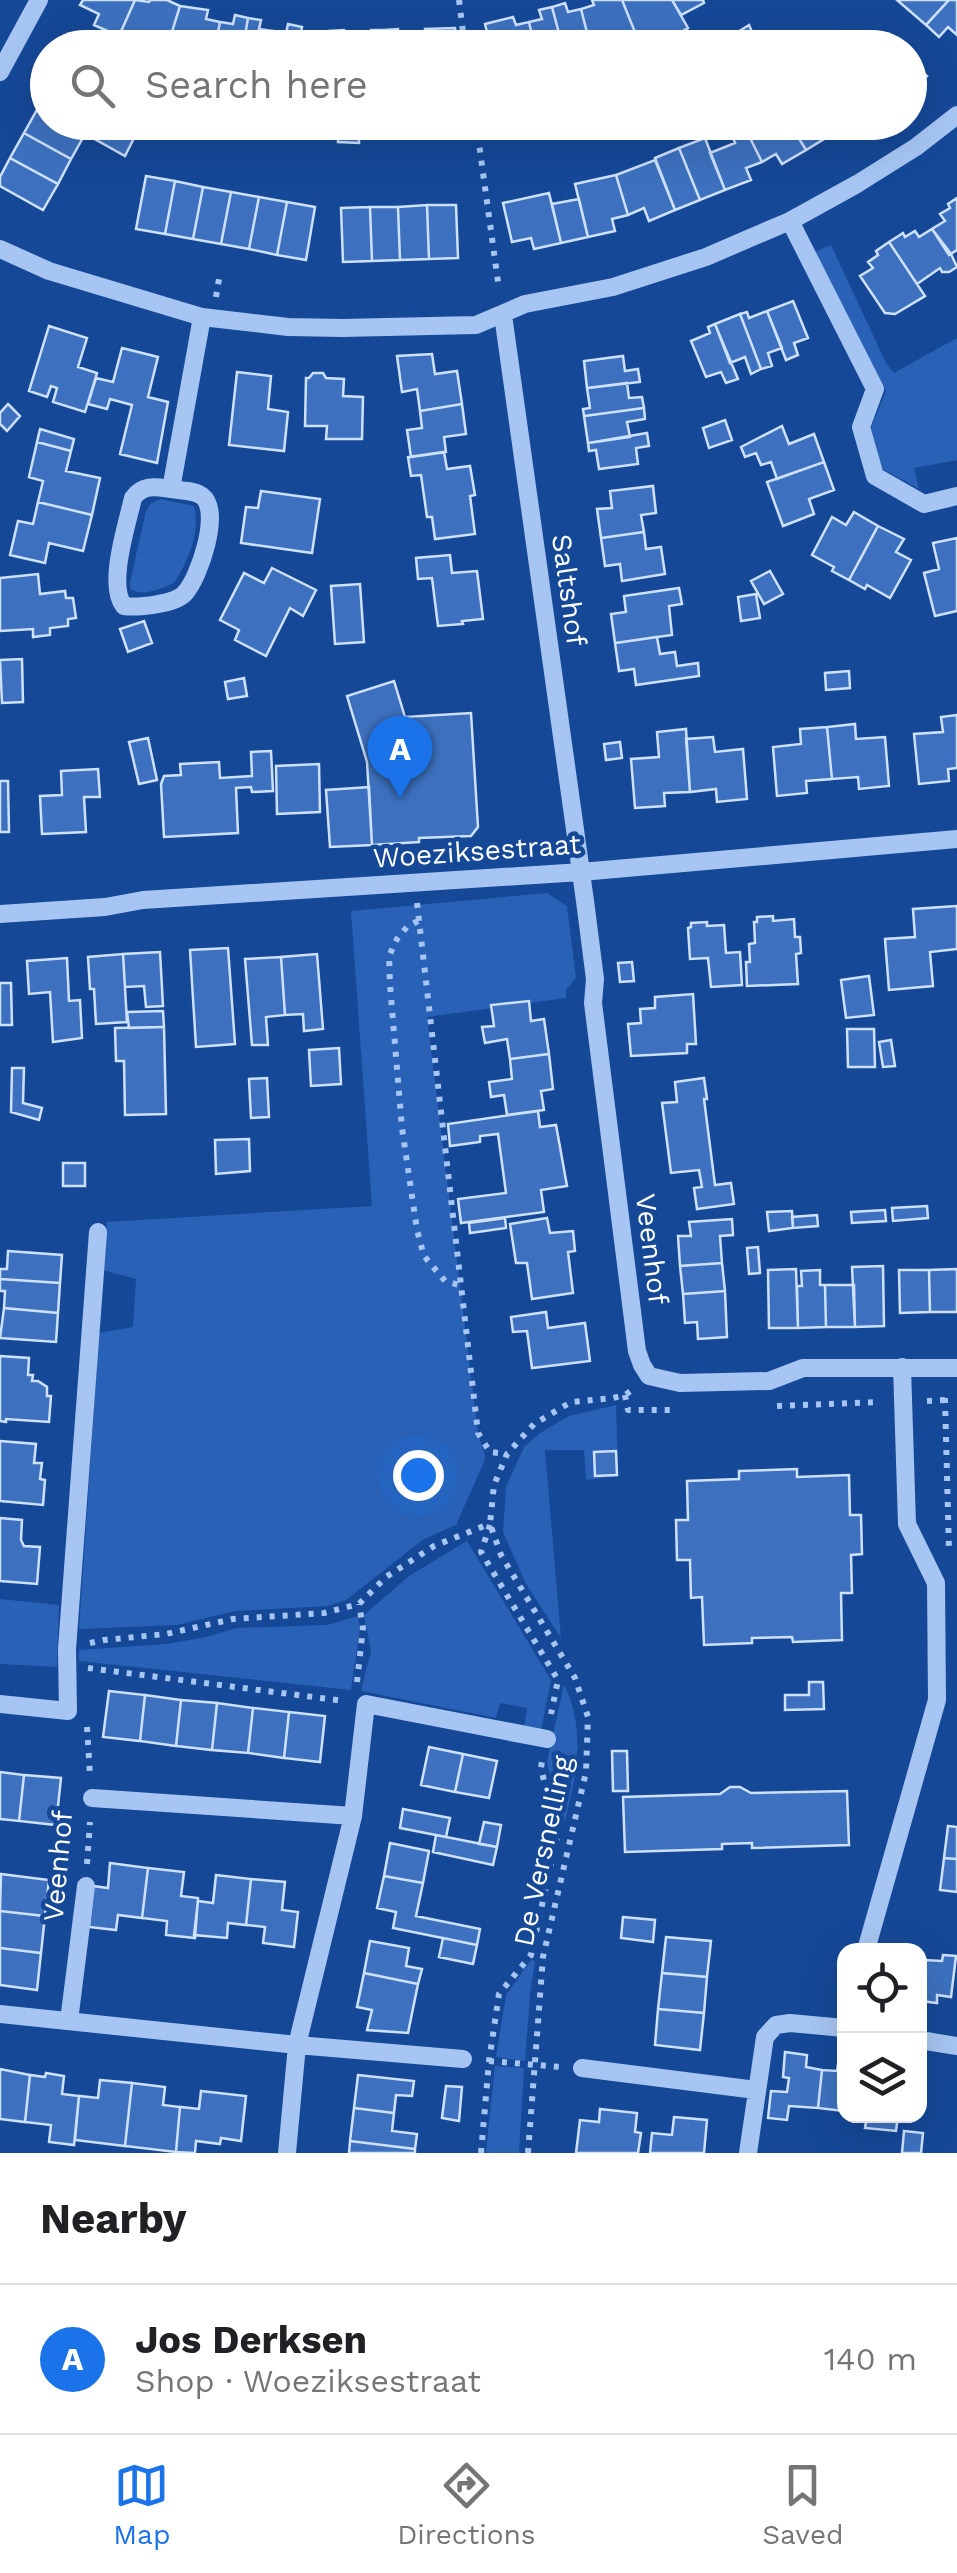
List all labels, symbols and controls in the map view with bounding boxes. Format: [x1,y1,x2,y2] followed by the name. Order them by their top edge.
[30,30,927,140] search box
[65,58,120,113] icon: search
[145,63,368,107] text: Search here
[545,532,593,648] street label: Saltshof
[368,716,432,798] pin: A
[372,827,582,875] street label: Woeziksestraat
[629,1192,675,1306] street label: Veenhof
[393,1450,444,1501] your location
[507,1753,579,1949] street label: De Versnelling
[37,1809,79,1923] street label: Veenhof
[837,1943,927,2123] map controls
[837,1943,927,2033] button: locate
[837,2033,927,2123] button: layers
[40,2194,187,2243] text: Nearby
[135,2318,367,2362] text: Jos Derksen
[62,2340,83,2378] text: A
[824,2340,917,2378] text: 140 m
[135,2362,481,2400] text: Shop · Woeziksestraat
[113,2458,171,2551] tab: Map
[397,2458,536,2551] tab: Directions
[762,2458,844,2551] tab: Saved

